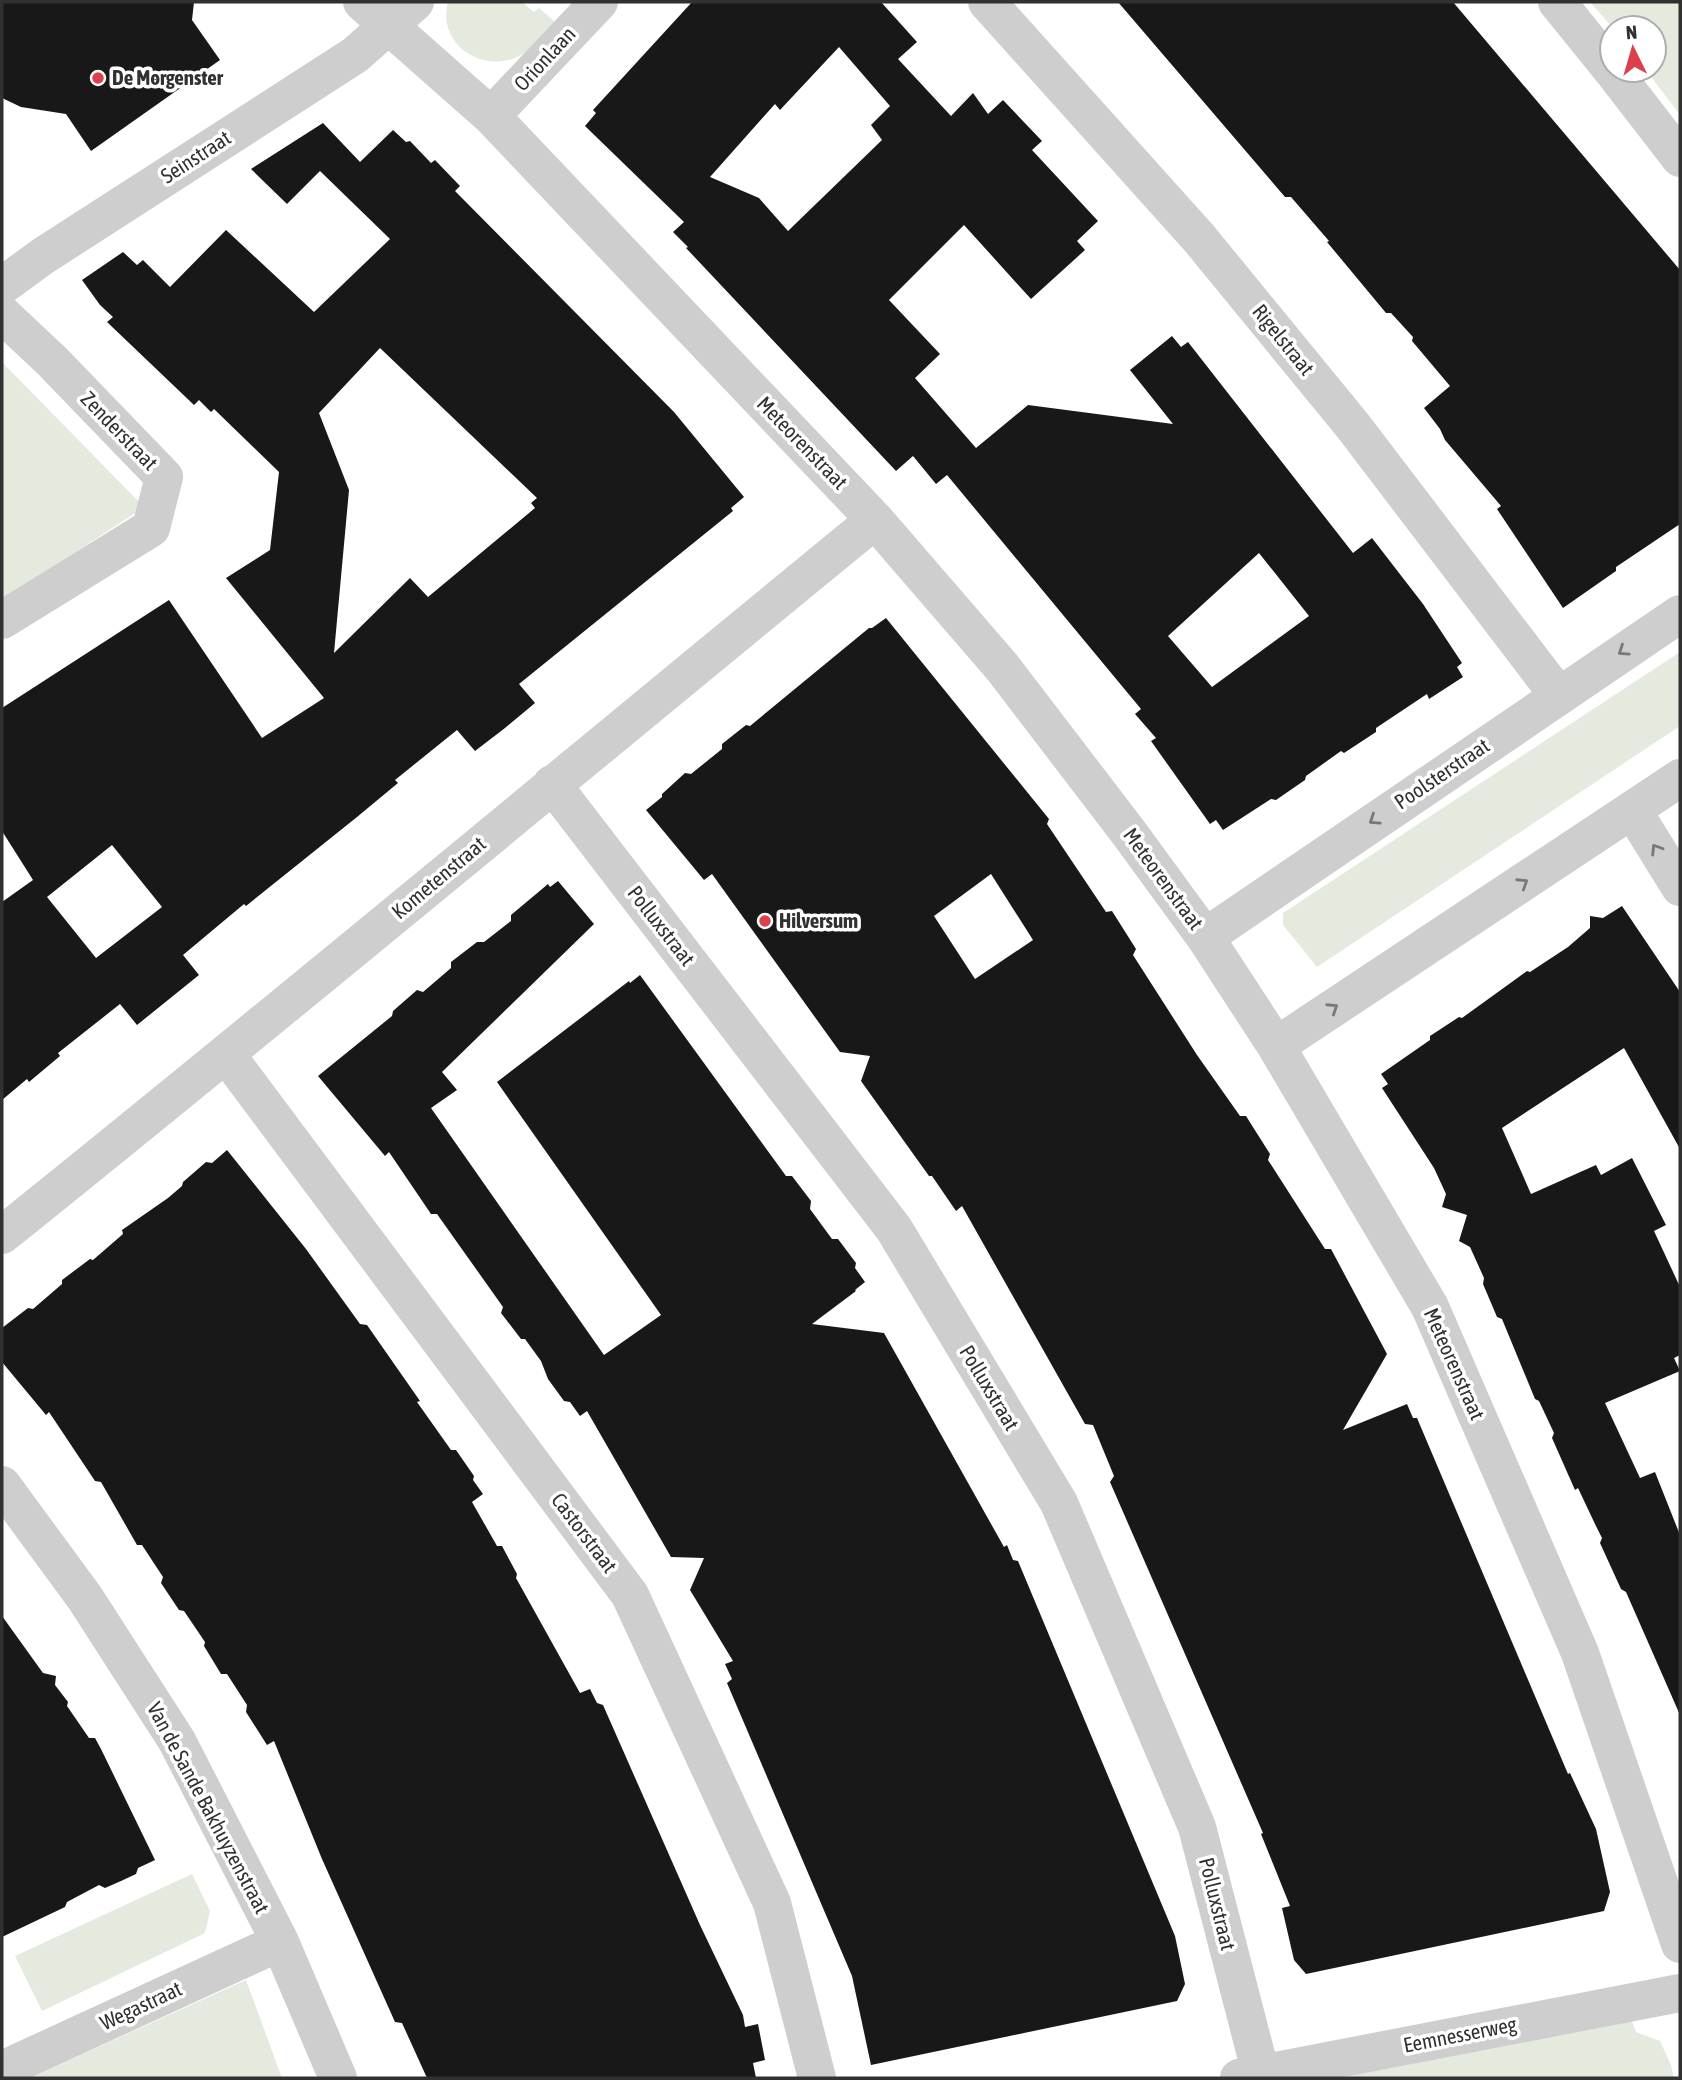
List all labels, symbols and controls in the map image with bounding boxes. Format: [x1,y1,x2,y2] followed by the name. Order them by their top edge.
[1598,14,1668,84] north arrow
[509,21,580,95] street label: Orionlaan
[1625,21,1638,44] text: N
[112,65,224,89] place label: De Morgenster
[90,70,106,86] marker: De Morgenster
[156,125,235,188] street label: Seinstraat
[1248,299,1319,380] street label: Rigelstraat
[76,386,163,474] street label: Zenderstraat
[753,391,853,494] street label: Meteorenstraat
[1618,643,1631,656] one-way arrow
[1389,733,1493,814] street label: Poolsterstraat
[1369,812,1382,825] one-way arrow
[1119,823,1209,934] street label: Meteorenstraat
[387,831,490,923] street label: Kometenstraat
[1652,844,1665,857] one-way arrow
[1515,879,1528,891] one-way arrow
[623,881,700,970] street label: Polluxstraat
[779,908,858,932] place label: Hilversum
[757,913,773,929] marker: Hilversum
[1325,1004,1338,1017] one-way arrow
[1420,1304,1490,1423] street label: Meteorenstraat
[955,1341,1024,1434] street label: Polluxstraat
[547,1488,622,1577] street label: Castorstraat
[143,1698,275,1917] street label: Van de Sande Bakhuyzenstraat
[1195,1855,1241,1953] street label: Polluxstraat
[96,1976,185,2034] street label: Wegastraat
[1401,2011,1518,2057] street label: Eemnesserweg

